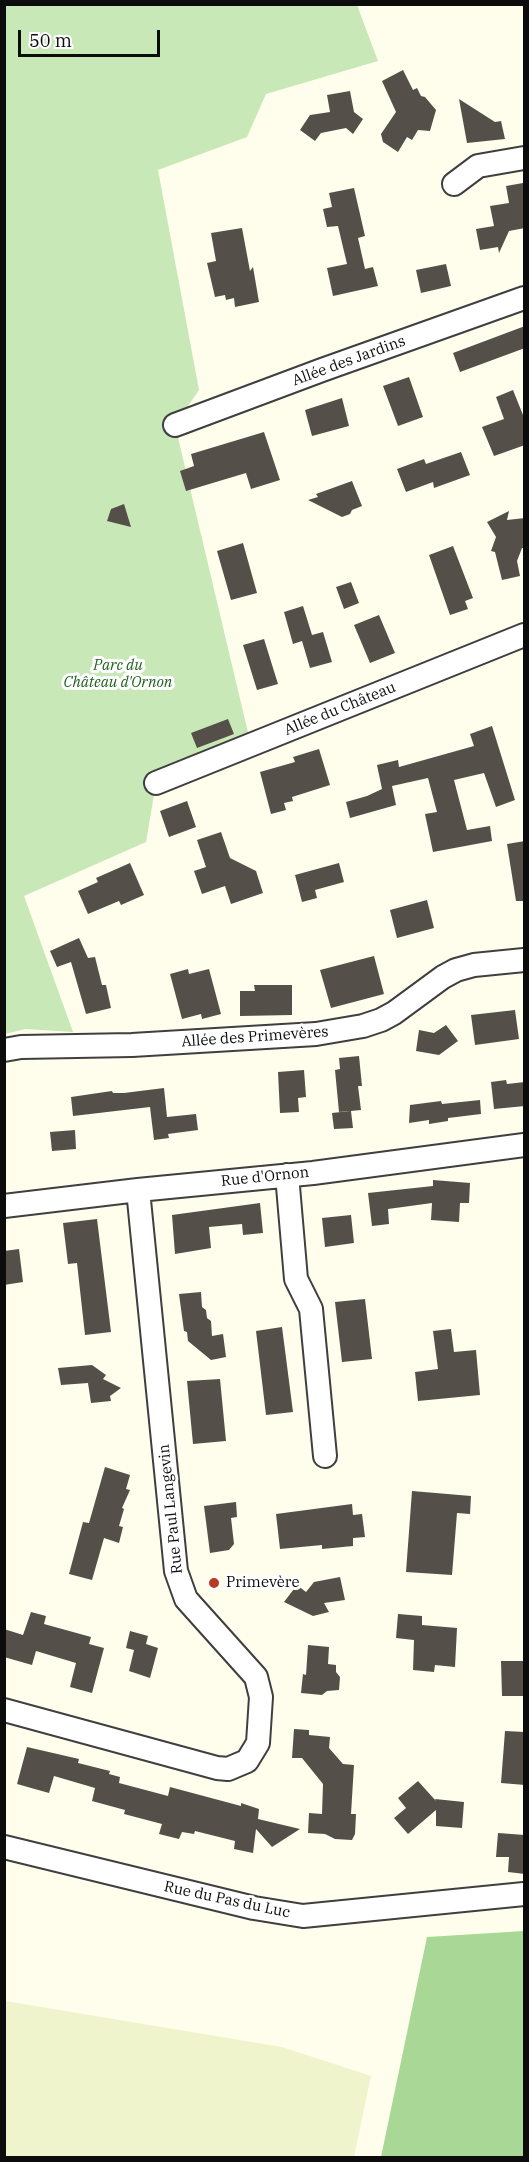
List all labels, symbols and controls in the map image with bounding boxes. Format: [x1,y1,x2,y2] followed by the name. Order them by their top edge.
[21,18,164,56] scale bar
[29,29,72,52] text: 50 m
[290,332,408,390] street label: Allée des Jardins
[64,657,172,692] park label: Parc du Château d'Ornon
[282,678,398,740] street label: Allée du Château
[181,1023,329,1051] street label: Allée des Primevères
[220,1163,310,1191] street label: Rue d'Ornon
[155,1443,187,1575] street label: Rue Paul Langevin
[226,1574,300,1592] place label: Primevère
[207,1576,221,1590] marker: Primevère
[162,1878,292,1922] street label: Rue du Pas du Luc

